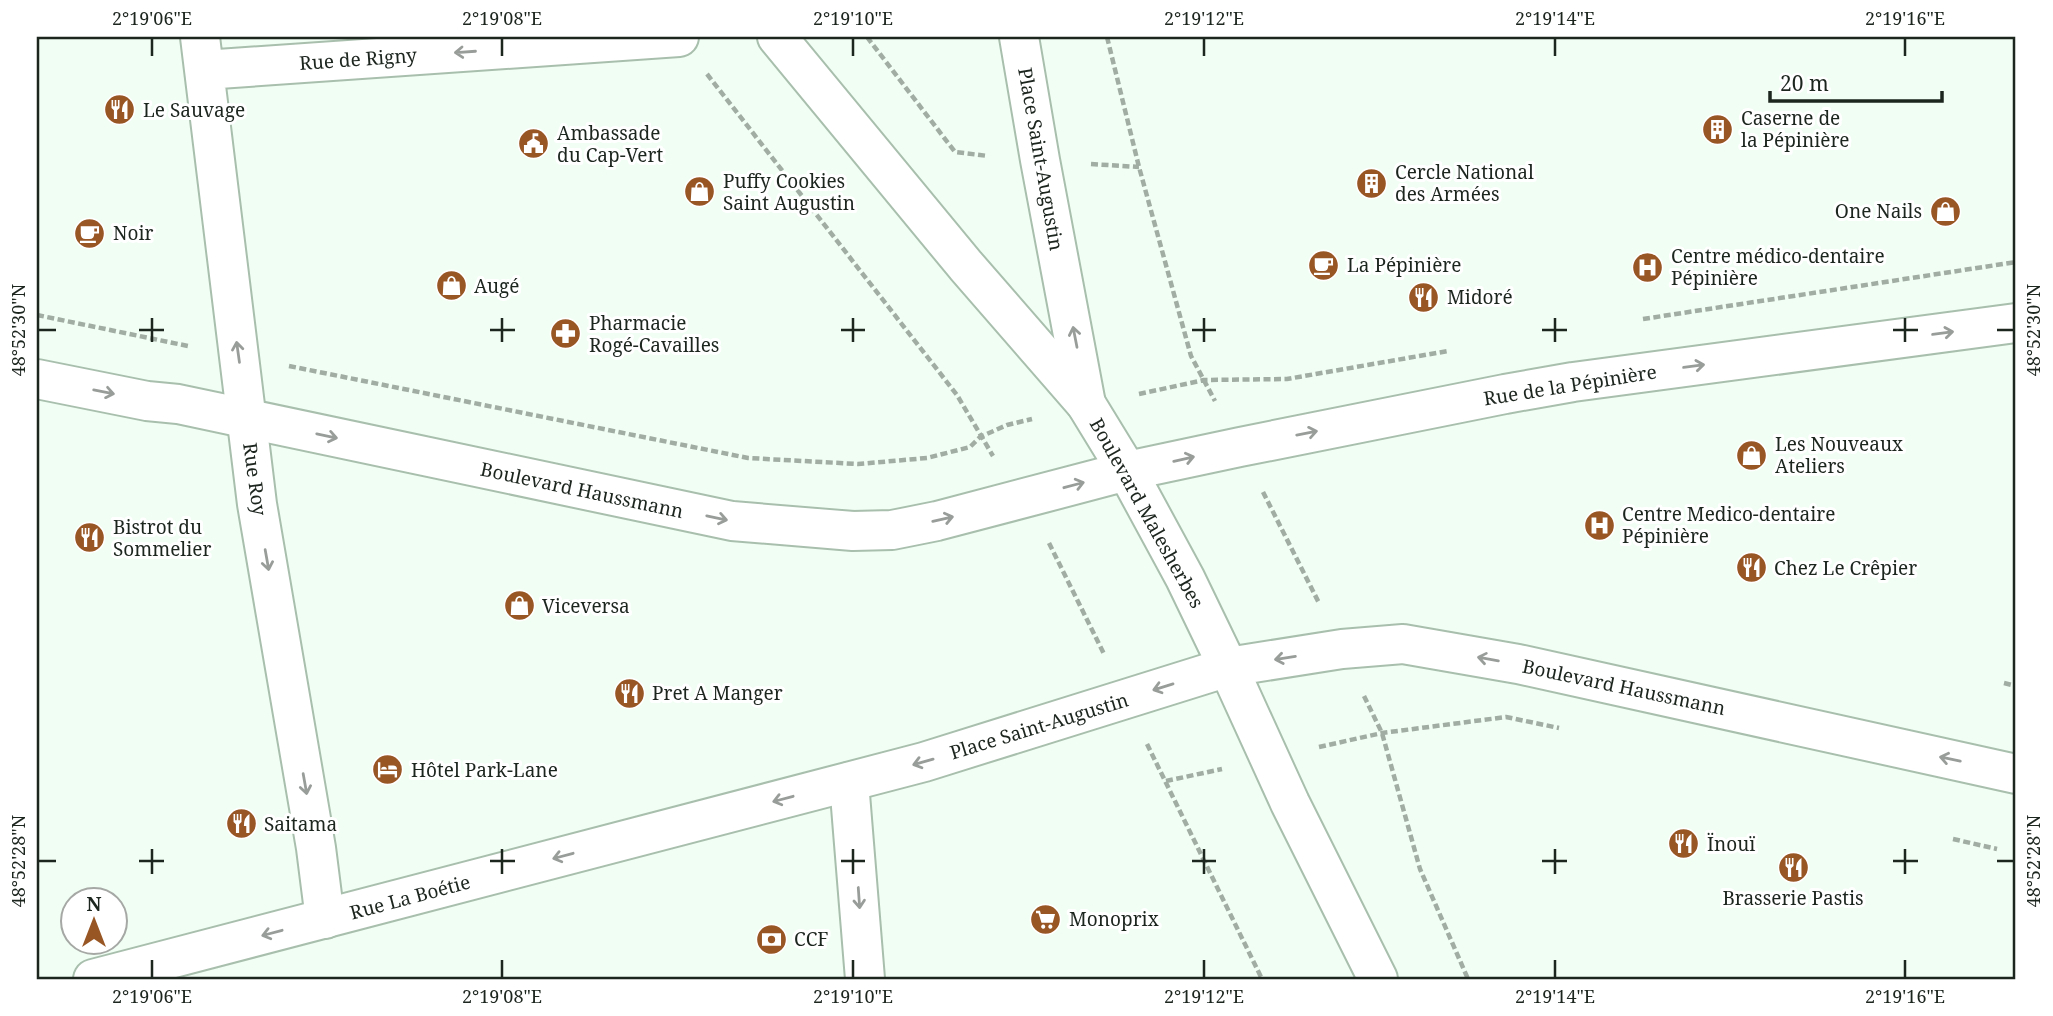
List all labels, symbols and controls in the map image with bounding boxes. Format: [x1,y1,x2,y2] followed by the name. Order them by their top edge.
[112,6,192,30] text: 2°19'06"E
[462,6,542,30] text: 2°19'08"E
[813,6,893,30] text: 2°19'10"E
[1164,6,1244,30] text: 2°19'12"E
[1515,6,1595,30] text: 2°19'14"E
[1865,6,1945,30] text: 2°19'16"E
[298,42,418,76] street label: Rue de Rigny
[454,46,476,59] one-way arrow
[1770,60,1941,104] scale bar
[1012,65,1070,253] street label: Place Saint-Augustin
[1780,69,1829,97] text: 20 m
[103,93,137,127] restaurant icon: Le Sauvage
[143,97,245,123] place label: Le Sauvage
[1741,105,1850,153] place label: Caserne de la Pépinière
[1701,112,1735,146] building icon: Caserne de la Pépinière
[557,120,663,168] place label: Ambassade du Cap-Vert
[517,127,551,161] public building icon: Ambassade du Cap-Vert
[1395,159,1534,207] place label: Cercle National des Armées
[1355,166,1389,200] building icon: Cercle National des Armées
[723,168,855,216] place label: Puffy Cookies Saint Augustin
[683,175,717,209] shop icon: Puffy Cookies Saint Augustin
[1928,194,1962,228] shop icon: One Nails
[1835,198,1922,224] place label: One Nails
[73,216,107,250] cafe icon: Noir
[113,220,154,246] place label: Noir
[1671,243,1885,291] place label: Centre médico-dentaire Pépinière
[1307,248,1341,282] cafe icon: La Pépinière
[1631,250,1665,284] hospital icon: Centre médico-dentaire Pépinière
[1347,252,1461,278] place label: La Pépinière
[434,269,468,303] shop icon: Augé
[474,273,519,299] place label: Augé
[1407,280,1441,314] restaurant icon: Midoré
[6,283,30,376] text: 48°52'30"N
[2021,283,2045,376] text: 48°52'30"N
[1447,284,1513,310] place label: Midoré
[589,310,719,358] place label: Pharmacie Rogé-Cavailles
[549,317,583,351] pharmacy icon: Pharmacie Rogé-Cavailles
[1067,326,1081,349] one-way arrow
[1932,326,1954,339] one-way arrow
[231,341,244,364] one-way arrow
[1482,358,1658,412] street label: Rue de la Pépinière
[1682,360,1705,373] one-way arrow
[92,386,115,400] one-way arrow
[1084,413,1210,613] street label: Boulevard Malesherbes
[1295,426,1318,440] one-way arrow
[315,430,338,444] one-way arrow
[1775,431,1903,479] place label: Les Nouveaux Ateliers
[1735,438,1769,472] shop icon: Les Nouveaux Ateliers
[237,441,273,517] street label: Rue Roy
[1172,452,1195,465] one-way arrow
[478,456,686,524] street label: Boulevard Haussmann
[1062,478,1085,491] one-way arrow
[1622,501,1835,549] place label: Centre Medico-dentaire Pépinière
[1582,508,1616,542] hospital icon: Centre Medico-dentaire Pépinière
[705,512,728,526] one-way arrow
[931,512,954,526] one-way arrow
[113,514,212,562] place label: Bistrot du Sommelier
[73,521,107,555] restaurant icon: Bistrot du Sommelier
[261,548,274,571] one-way arrow
[1734,551,1768,585] restaurant icon: Chez Le Crêpier
[1774,555,1917,581] place label: Chez Le Crêpier
[502,589,536,623] shop icon: Viceversa
[542,593,630,619] place label: Viceversa
[1477,651,1500,665] one-way arrow
[1274,652,1297,665] one-way arrow
[1520,653,1728,721] street label: Boulevard Haussmann
[612,676,646,710] restaurant icon: Pret A Manger
[652,680,783,706] place label: Pret A Manger
[1153,681,1175,694] one-way arrow
[947,686,1131,766] street label: Place Saint-Augustin
[1939,751,1962,765] one-way arrow
[371,753,405,787] hotel icon: Hôtel Park-Lane
[411,757,558,783] place label: Hôtel Park-Lane
[912,757,934,770] one-way arrow
[299,772,312,795] one-way arrow
[772,793,795,806] one-way arrow
[224,807,258,841] restaurant icon: Saitama
[264,811,337,837] place label: Saitama
[6,814,30,907] text: 48°52'28"N
[2021,814,2045,907] text: 48°52'28"N
[1667,827,1701,861] restaurant icon: Ïnouï
[1707,831,1755,857] place label: Ïnouï
[1776,850,1810,884] restaurant icon: Brasserie Pastis
[552,851,574,864] one-way arrow
[347,868,473,926] street label: Rue La Boétie
[1722,885,1864,911] place label: Brasserie Pastis
[60,886,130,956] north arrow
[853,887,866,909] one-way arrow
[87,891,102,917] text: N
[1029,902,1063,936] supermarket icon: Monoprix
[1069,906,1159,932] place label: Monoprix
[754,922,788,956] bank icon: CCF
[794,926,829,952] place label: CCF
[261,927,284,940] one-way arrow
[112,984,192,1008] text: 2°19'06"E
[462,984,542,1008] text: 2°19'08"E
[813,984,893,1008] text: 2°19'10"E
[1164,984,1244,1008] text: 2°19'12"E
[1515,984,1595,1008] text: 2°19'14"E
[1865,984,1945,1008] text: 2°19'16"E

